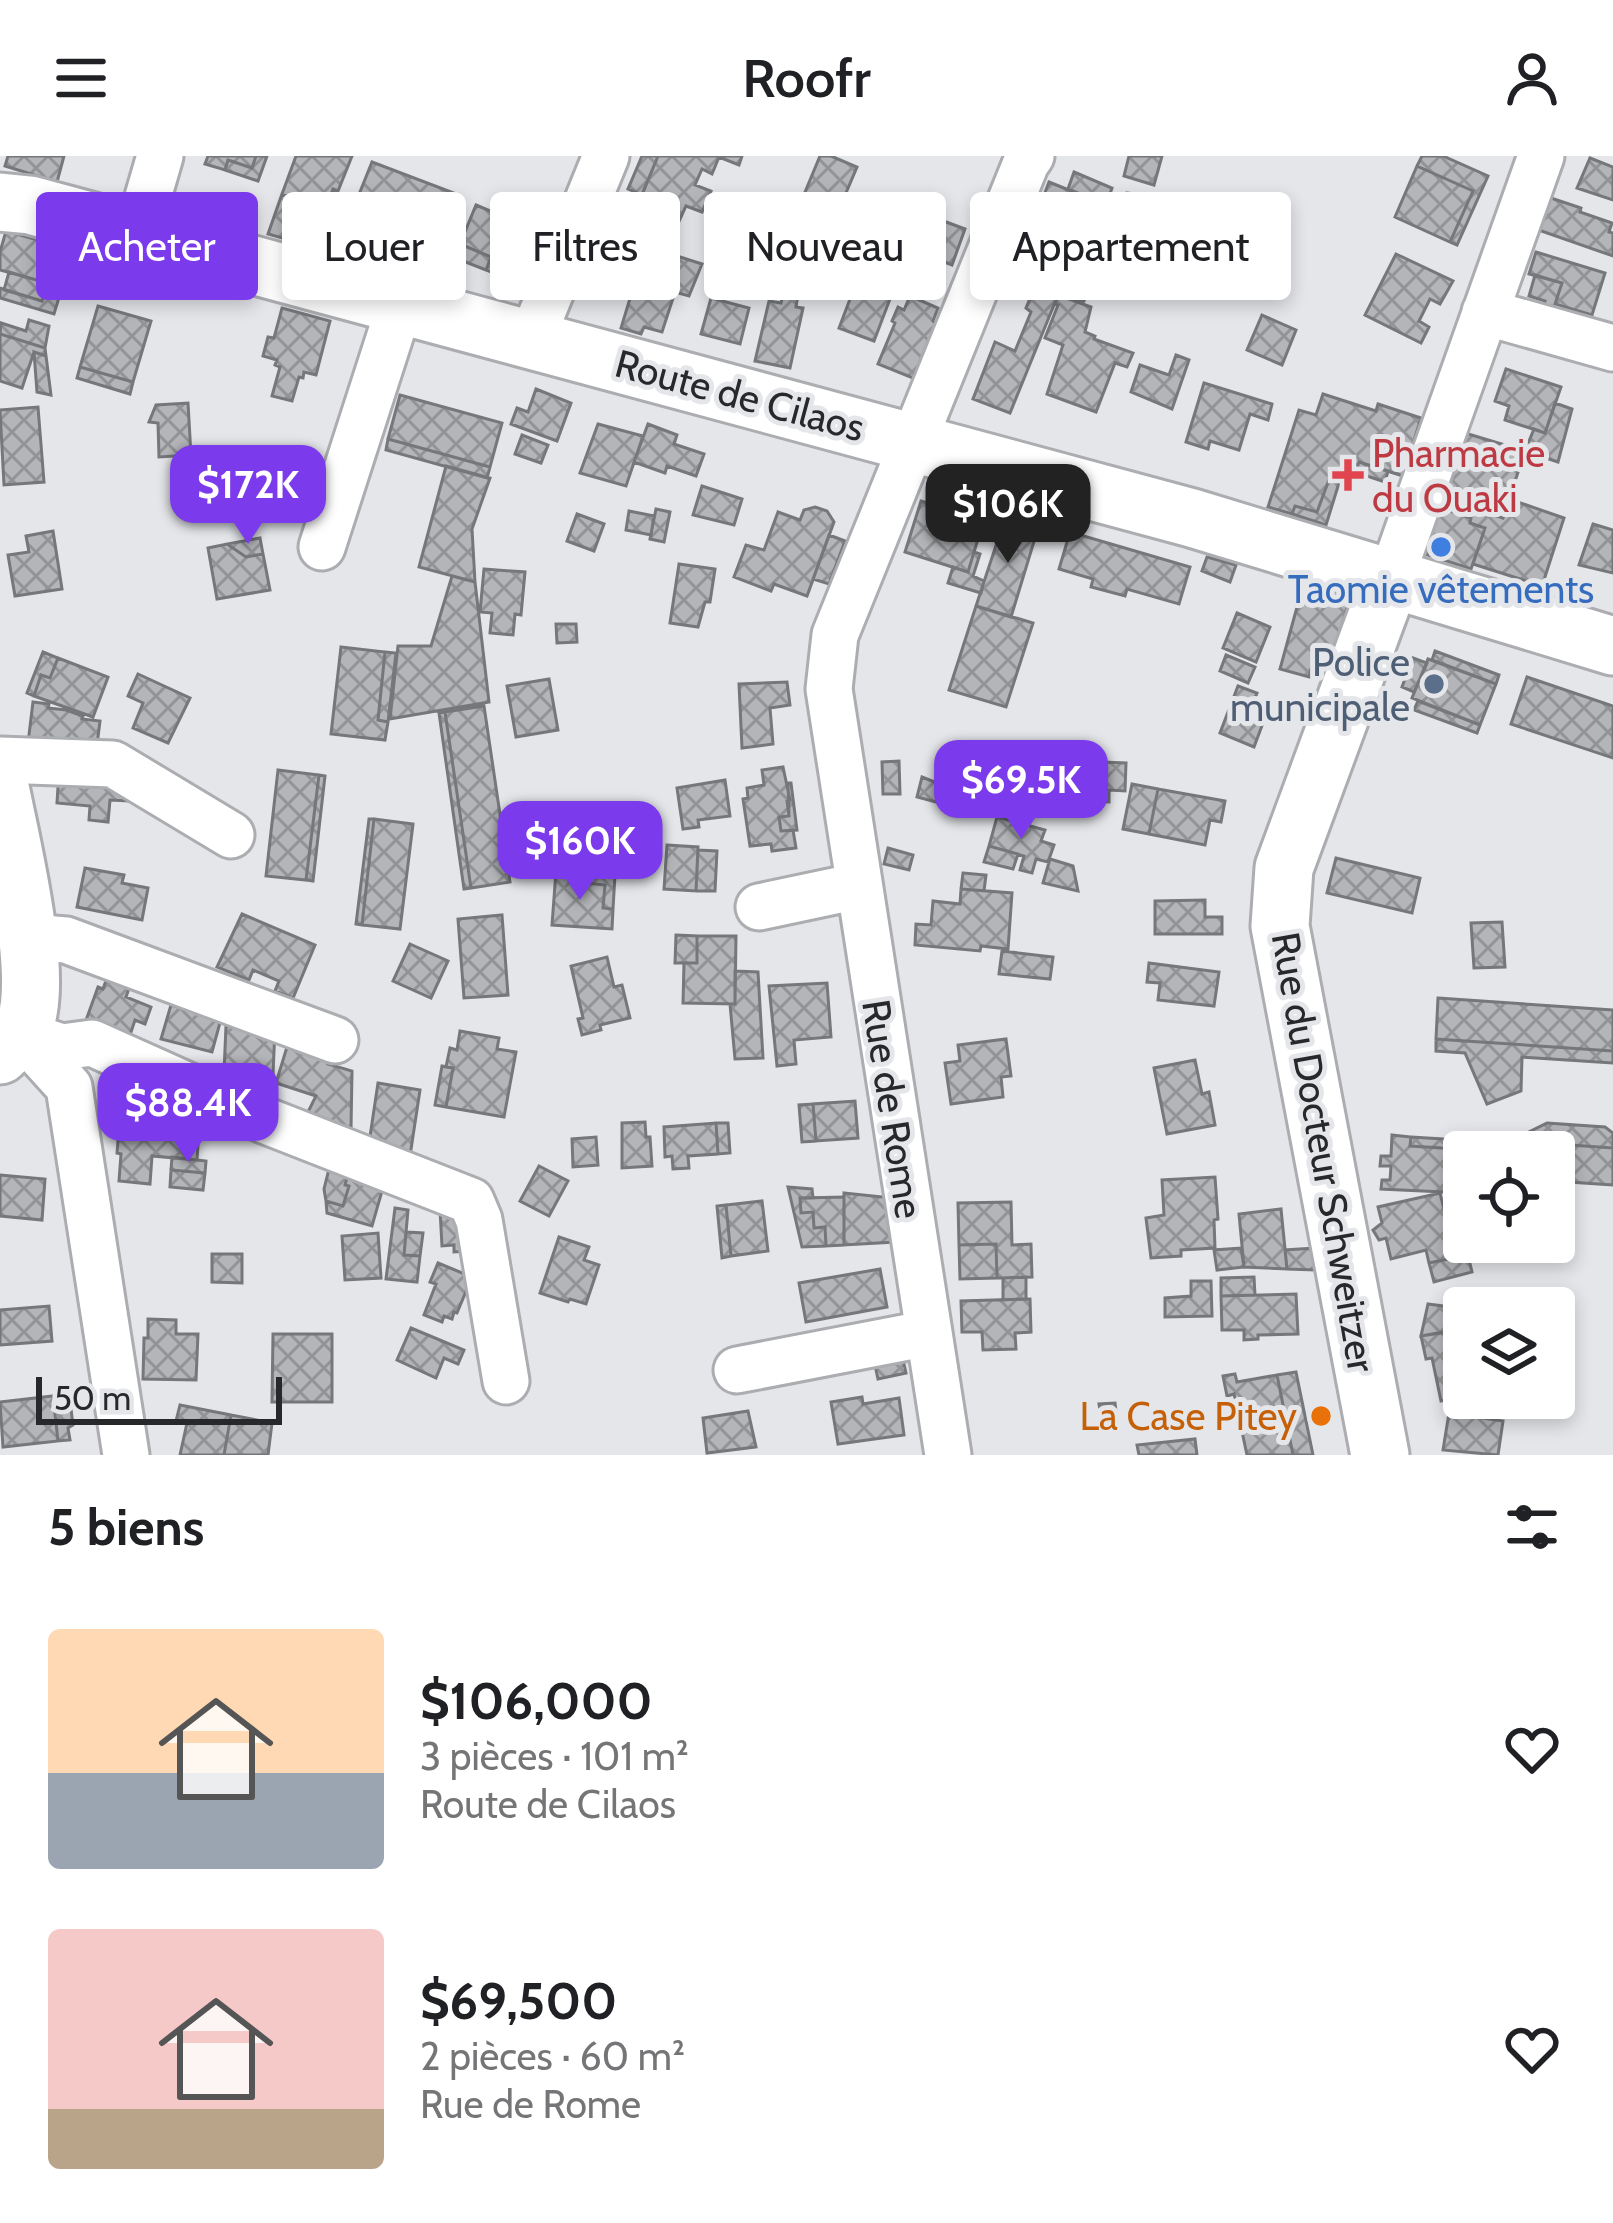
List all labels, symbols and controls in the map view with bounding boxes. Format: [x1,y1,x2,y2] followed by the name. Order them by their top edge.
[48,45,114,111] icon: menu
[742,45,871,111] text: Roofr
[1499,45,1565,111] icon: person
[36,192,258,300] chip: Acheter
[282,192,466,300] chip: Louer
[490,192,680,300] chip: Filtres
[704,192,946,300] chip: Nouveau
[970,192,1291,300] chip: Appartement
[610,339,870,451] street label: Route de Cilaos
[1372,429,1545,522] place label: Pharmacie du Ouaki
[164,445,332,547] pin: $172K
[197,460,299,508] text: $172K
[1335,462,1361,488] marker: Pharmacie du Ouaki
[924,464,1092,566] pin: $106K
[953,479,1063,527] text: $106K
[1428,534,1454,560] marker: Taomie vêtements
[1288,565,1594,613] place label: Taomie vêtements
[1230,638,1410,731] place label: Police municipale
[1421,671,1447,697] marker: Police municipale
[923,740,1119,842] pin: $69.5K
[961,755,1081,803] text: $69.5K
[496,801,664,903] pin: $160K
[525,816,635,864] text: $160K
[1262,928,1386,1376] street label: Rue du Docteur Schweitzer
[852,996,934,1222] street label: Rue de Rome
[90,1063,286,1165] pin: $88.4K
[124,1078,252,1126] text: $88.4K
[1443,1131,1575,1419] map controls
[1443,1131,1575,1263] button: locate
[1443,1287,1575,1419] button: layers
[36,1371,282,1424] scale bar
[54,1378,131,1418] text: 50 m
[1080,1392,1297,1440] place label: La Case Pitey
[1308,1403,1334,1429] marker: La Case Pitey
[1499,1494,1565,1560] icon: filters
[48,1496,204,1558] text: 5 biens
[420,1670,652,1732] text: $106,000
[144,1677,288,1821] icon: home
[1499,1716,1565,1782] icon: heart
[420,1732,689,1780] text: 3 pièces · 101 m²
[420,1780,676,1828] text: Route de Cilaos
[420,1970,617,2032] text: $69,500
[144,1977,288,2121] icon: home
[1499,2016,1565,2082] icon: heart
[420,2032,685,2080] text: 2 pièces · 60 m²
[420,2080,641,2128] text: Rue de Rome

